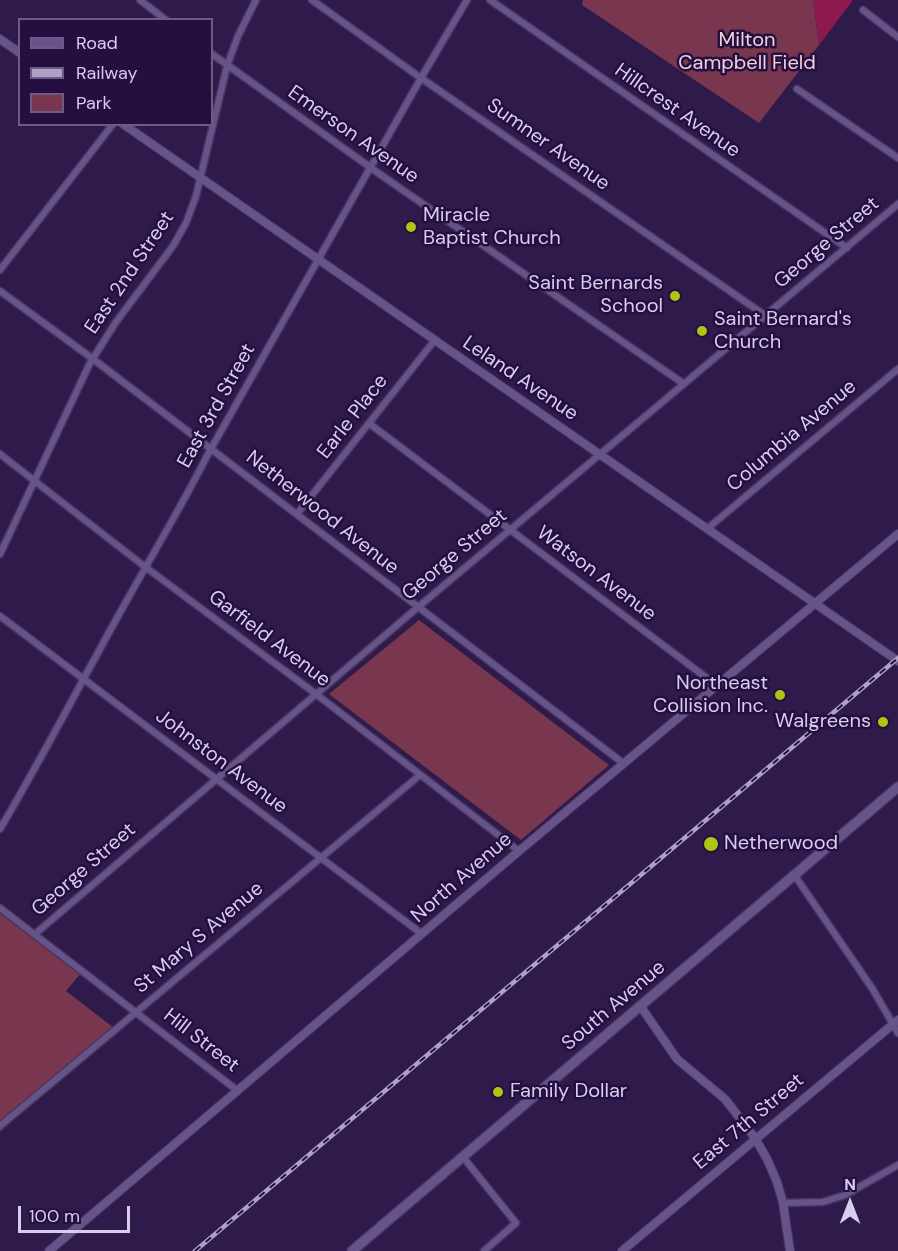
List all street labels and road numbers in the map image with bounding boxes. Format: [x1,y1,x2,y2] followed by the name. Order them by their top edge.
[610,59,744,163] street label: Hillcrest Avenue
[283,81,423,189] street label: Emerson Avenue
[482,94,614,196] street label: Sumner Avenue
[770,192,884,294] street label: George Street
[80,207,180,339] street label: East 2nd Street
[458,332,582,426] street label: Leland Avenue
[173,340,261,472] street label: East 3rd Street
[313,370,393,464] street label: Earle Place
[722,375,862,497] street label: Columbia Avenue
[241,446,403,580] street label: Netherwood Avenue
[398,504,512,606] street label: George Street
[531,521,661,627] street label: Watson Avenue
[203,585,335,693] street label: Garfield Avenue
[150,705,292,819] street label: Johnston Avenue
[27,818,141,922] street label: George Street
[407,828,517,928] street label: North Avenue
[130,877,268,999] street label: St Mary S Avenue
[557,956,671,1056] street label: South Avenue
[158,1004,244,1078] street label: Hill Street
[689,1069,809,1175] street label: East 7th Street

